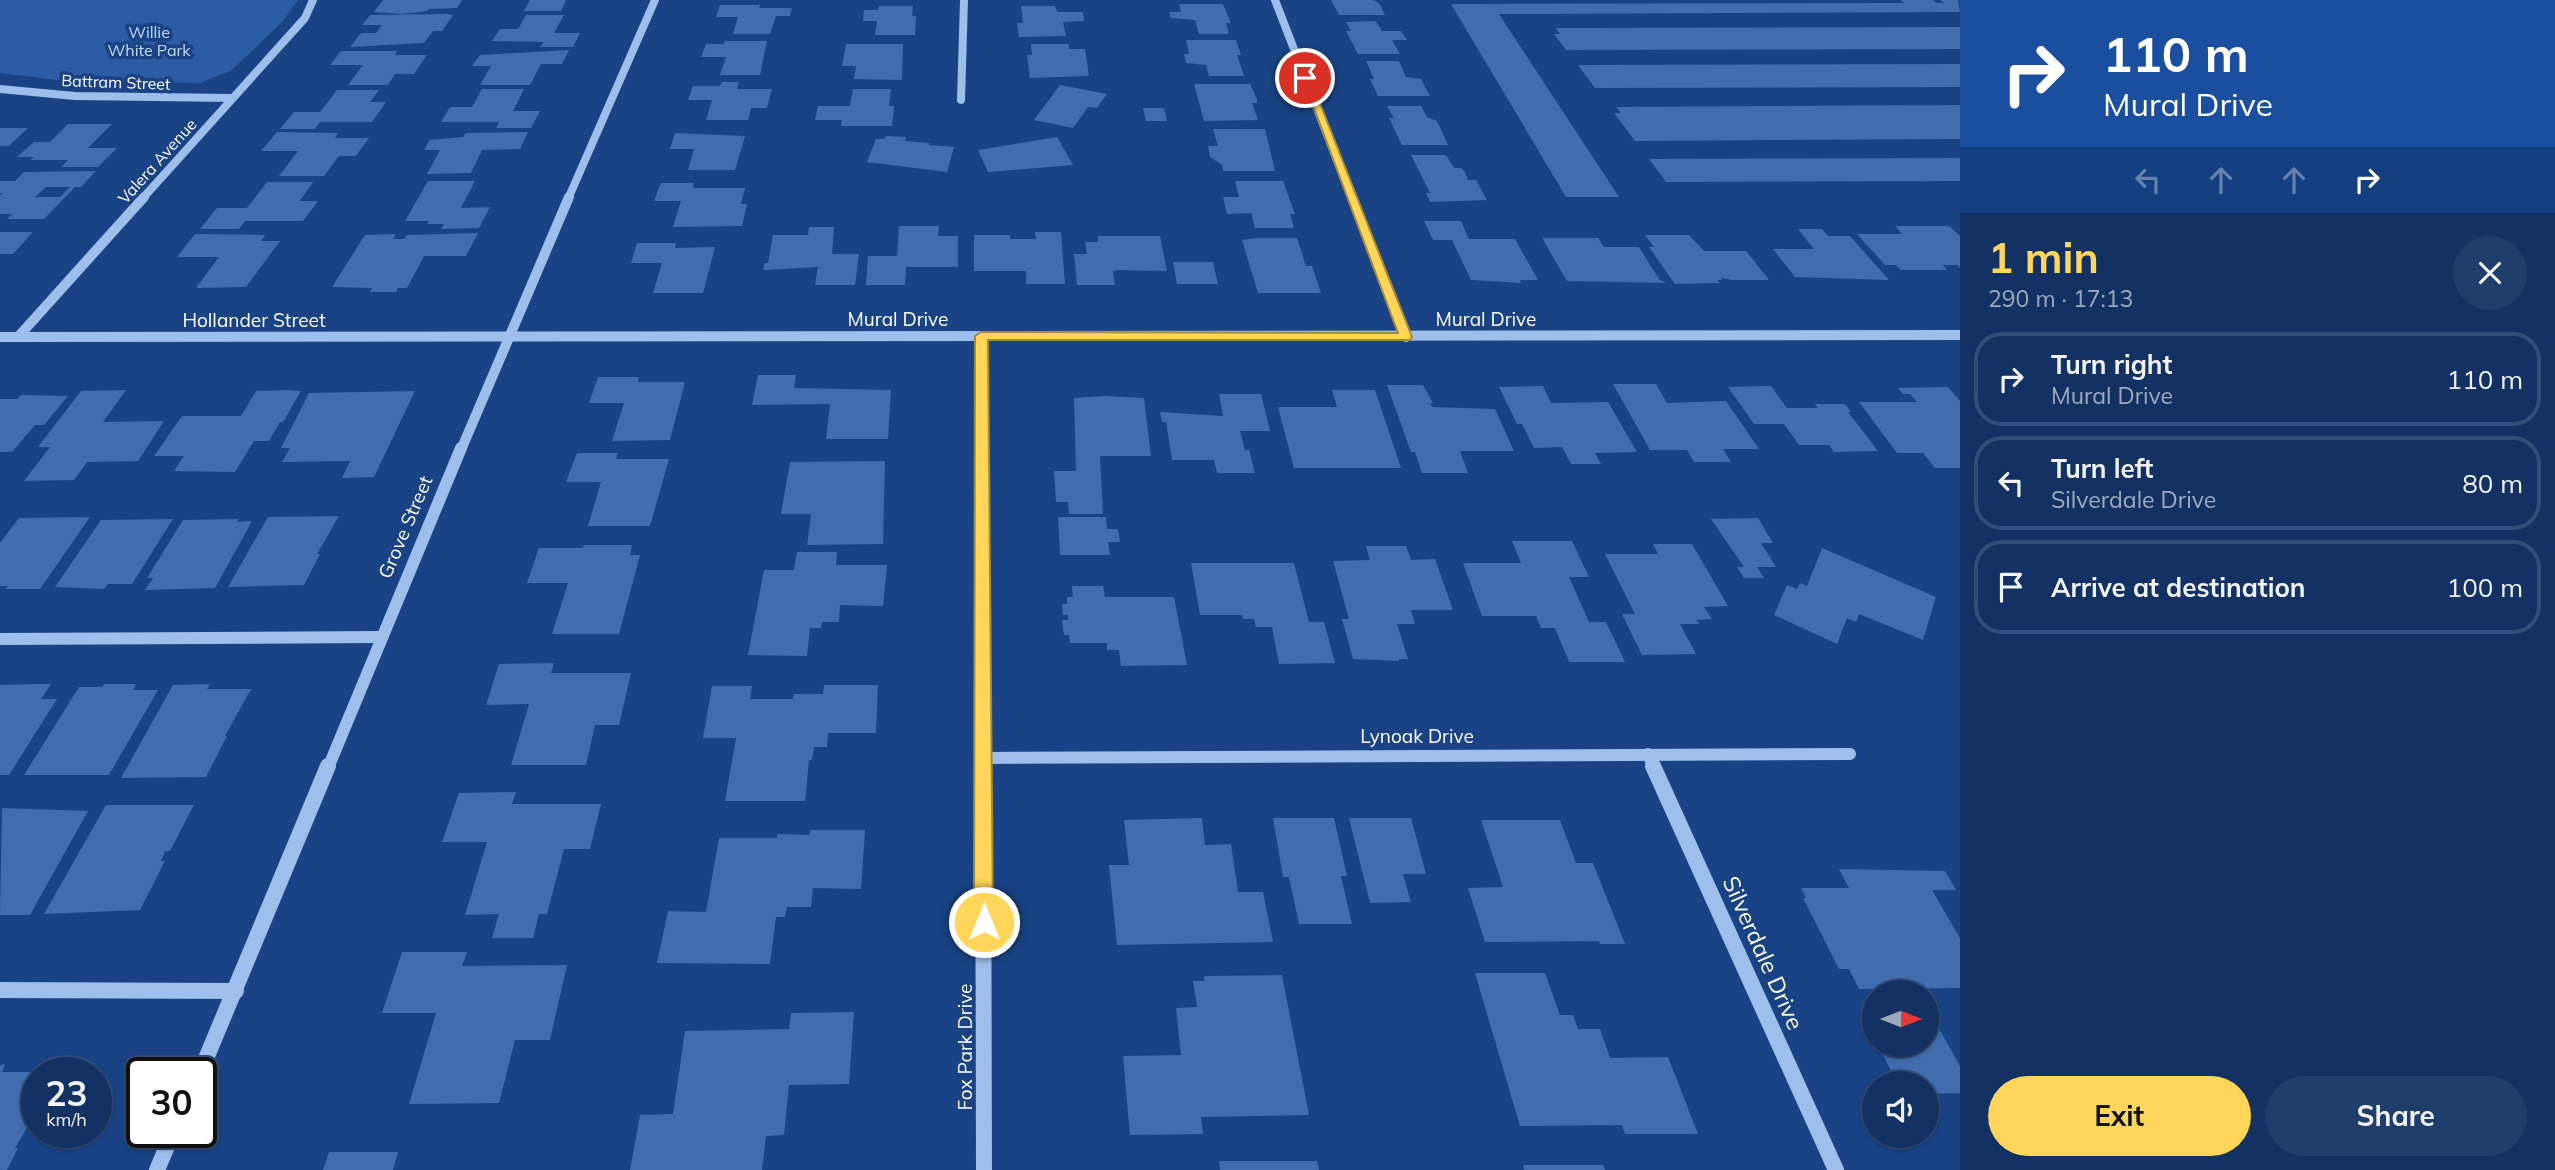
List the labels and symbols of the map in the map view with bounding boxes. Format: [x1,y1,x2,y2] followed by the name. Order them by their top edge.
[107,22,191,60] park label: Willie White Park
[1275,48,1335,108] pin
[61,70,171,94] street label: Battram Street
[114,114,200,208] street label: Valera Avenue
[848,307,948,331] street label: Mural Drive
[1436,307,1536,331] street label: Mural Drive
[182,308,326,332] street label: Hollander Street
[373,472,438,582] street label: Grove Street
[1360,724,1474,748] street label: Lynoak Drive
[1717,871,1810,1034] street label: Silverdale Drive
[947,885,1021,959] position arrow
[1862,980,1939,1057] north arrow
[953,984,977,1110] street label: Fox Park Drive
[126,1057,217,1148] speed limit sign: 30

